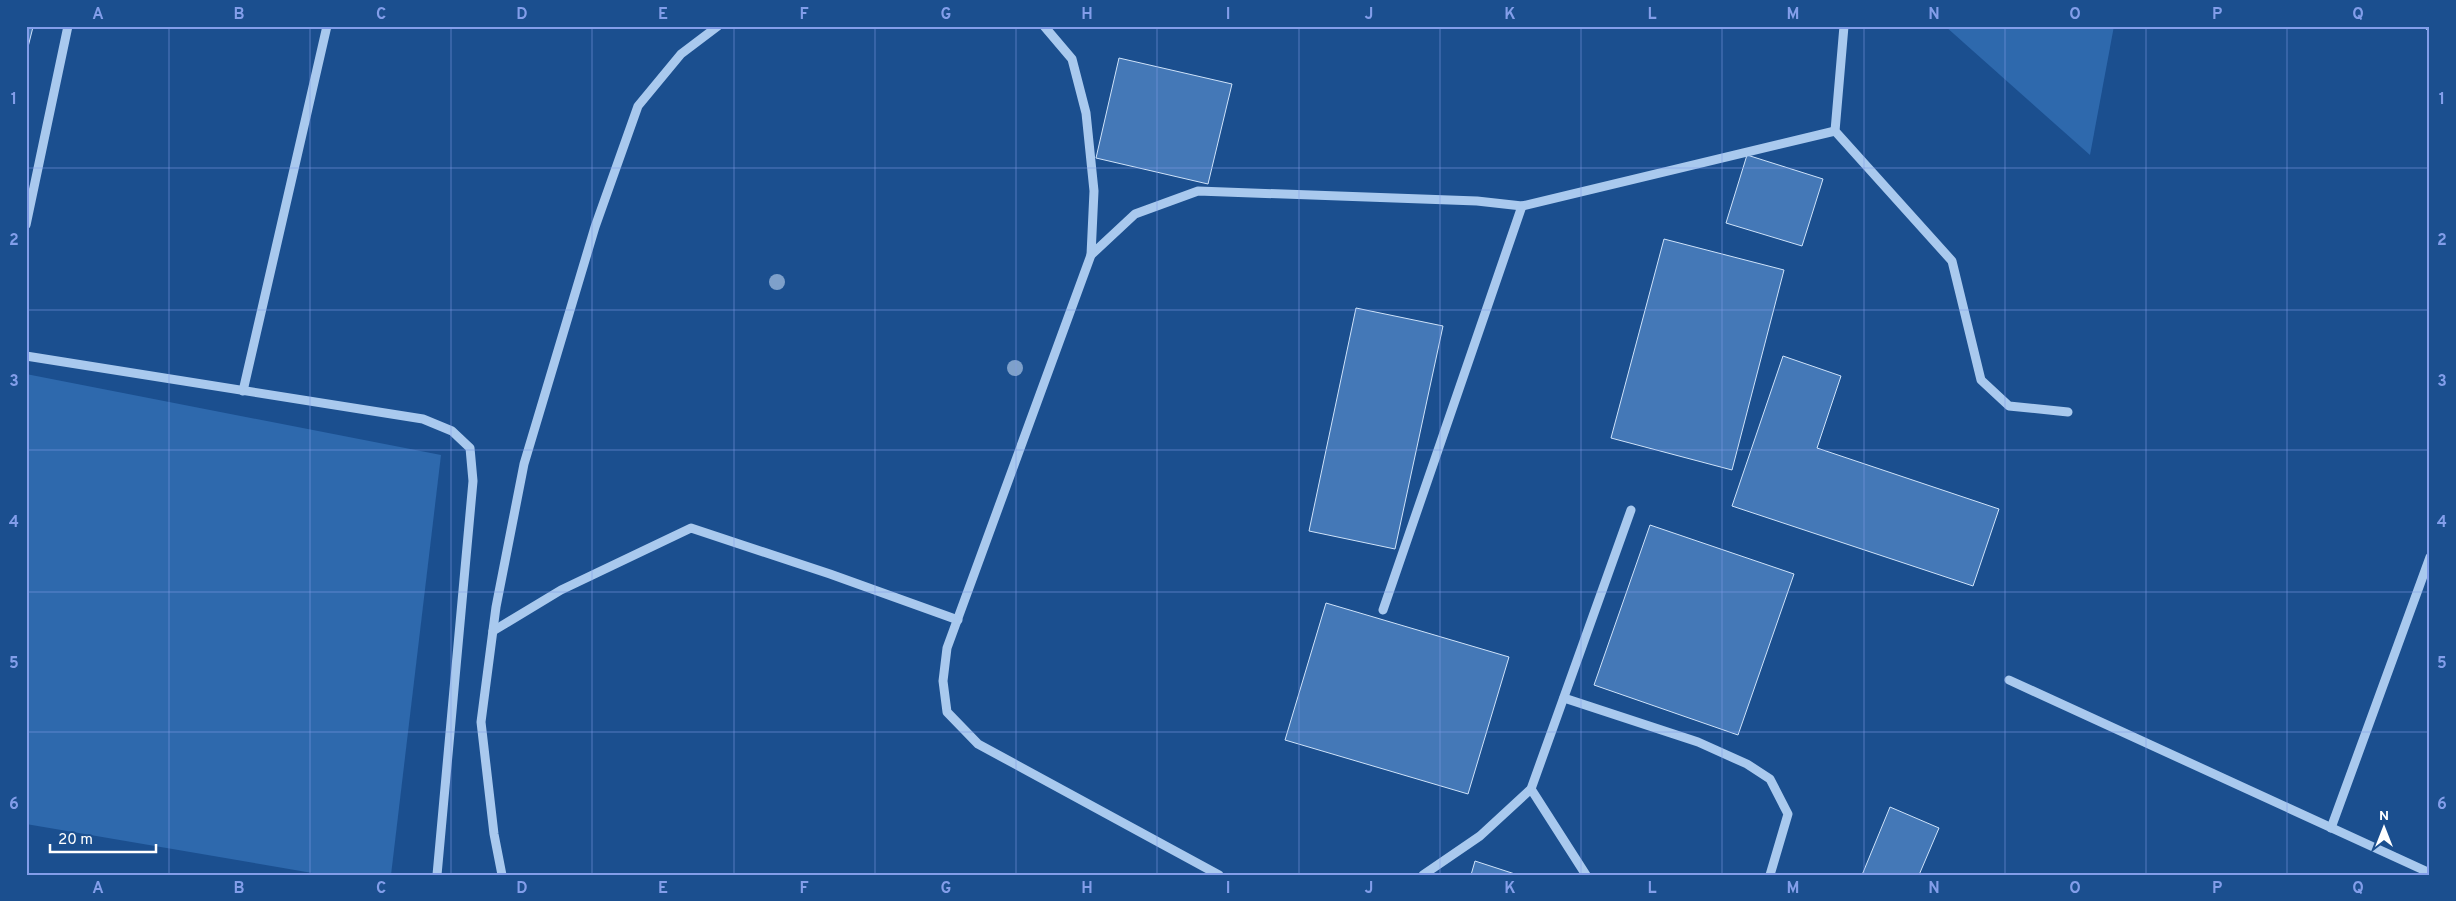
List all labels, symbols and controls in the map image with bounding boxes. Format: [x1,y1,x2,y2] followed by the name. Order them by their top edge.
[92,5,104,25] text: A
[233,5,245,25] text: B
[376,5,386,25] text: C
[516,5,528,25] text: D
[658,5,668,25] text: E
[799,5,809,25] text: F
[941,5,951,25] text: G
[1081,5,1093,25] text: H
[1226,5,1230,25] text: I
[1365,5,1373,25] text: J
[1504,5,1516,25] text: K
[1647,5,1657,25] text: L
[1787,5,1799,25] text: M
[1928,5,1940,25] text: N
[2069,5,2081,25] text: O
[2212,5,2222,25] text: P
[2352,5,2364,25] text: Q
[11,90,17,110] text: 1
[2439,90,2445,110] text: 1
[9,231,19,251] text: 2
[2437,231,2447,251] text: 2
[9,372,19,392] text: 3
[2437,372,2447,392] text: 3
[9,513,19,533] text: 4
[2437,513,2447,533] text: 4
[9,654,19,674] text: 5
[2437,654,2447,674] text: 5
[9,795,19,815] text: 6
[2437,795,2447,815] text: 6
[2358,804,2408,854] north arrow
[2379,808,2389,825] text: N
[50,821,156,853] scale bar
[58,831,93,850] text: 20 m
[92,879,104,899] text: A
[233,879,245,899] text: B
[376,879,386,899] text: C
[516,879,528,899] text: D
[658,879,668,899] text: E
[799,879,809,899] text: F
[941,879,951,899] text: G
[1081,879,1093,899] text: H
[1226,879,1230,899] text: I
[1365,879,1373,899] text: J
[1504,879,1516,899] text: K
[1647,879,1657,899] text: L
[1787,879,1799,899] text: M
[1928,879,1940,899] text: N
[2069,879,2081,899] text: O
[2212,879,2222,899] text: P
[2352,879,2364,899] text: Q

